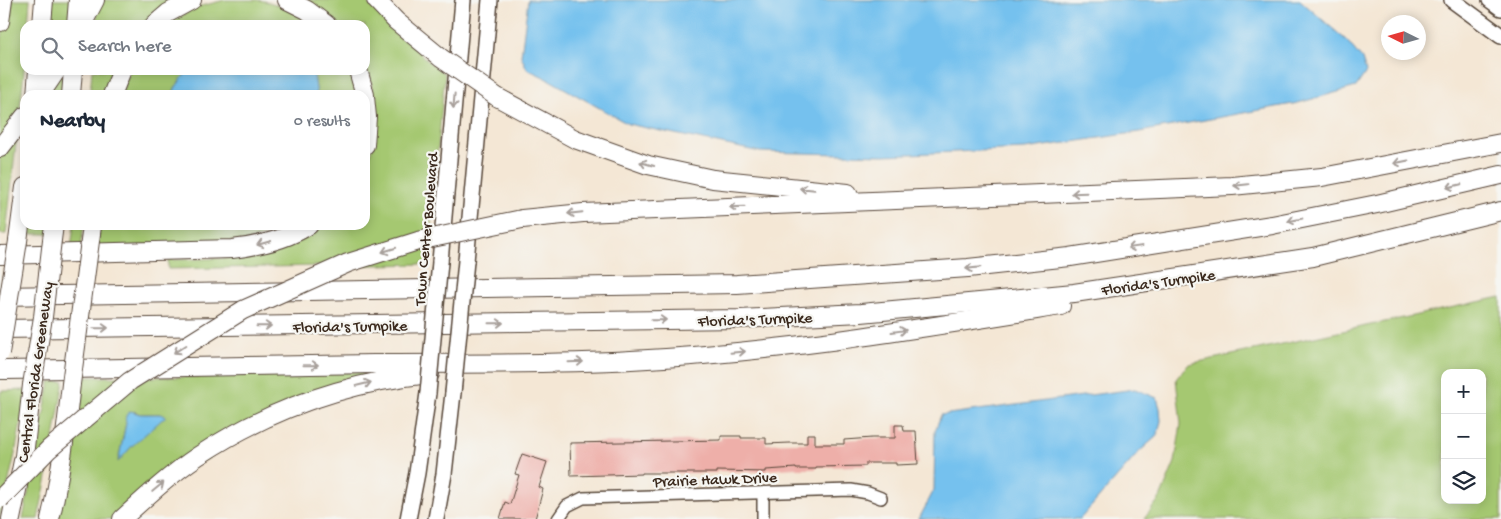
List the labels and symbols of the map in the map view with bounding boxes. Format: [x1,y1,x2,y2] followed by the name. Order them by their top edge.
[1381,15,1426,60] north arrow
[450,93,459,109] one-way arrow
[412,150,445,308] street label: Town Center Boulevard
[1394,157,1410,167] one-way arrow
[640,158,656,168] one-way arrow
[1233,180,1249,190] one-way arrow
[1446,182,1462,191] one-way arrow
[800,184,816,194] one-way arrow
[1071,189,1087,198] one-way arrow
[729,202,745,211] one-way arrow
[567,209,583,218] one-way arrow
[1287,216,1303,226] one-way arrow
[257,239,273,249] one-way arrow
[1127,242,1143,252] one-way arrow
[382,246,398,255] one-way arrow
[966,263,982,272] one-way arrow
[1099,267,1217,302] street label: Florida's Turnpike
[15,281,60,464] street label: Central Florida GreeneWay
[696,310,814,333] street label: Florida's Turnpike
[650,316,666,325] one-way arrow
[291,318,408,339] street label: Florida's Turnpike
[488,318,504,328] one-way arrow
[255,321,271,331] one-way arrow
[92,323,109,333] one-way arrow
[891,326,907,336] one-way arrow
[174,344,188,354] one-way arrow
[730,347,746,356] one-way arrow
[568,357,584,367] one-way arrow
[302,360,319,370] one-way arrow
[356,379,372,388] one-way arrow
[652,470,778,493] street label: Prairie Hawk Drive
[151,481,164,492] one-way arrow

